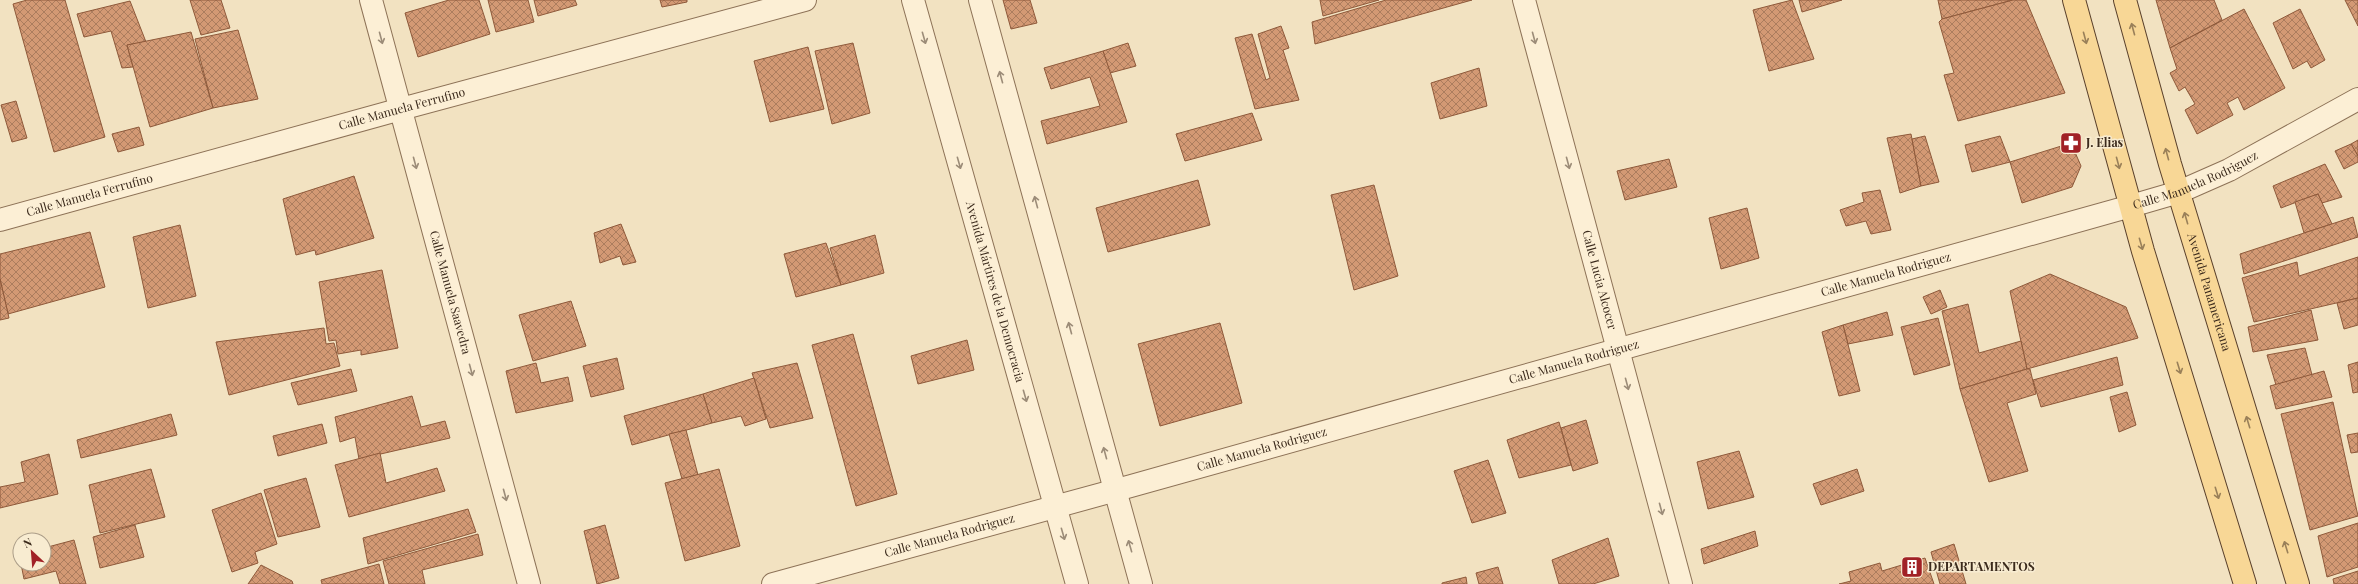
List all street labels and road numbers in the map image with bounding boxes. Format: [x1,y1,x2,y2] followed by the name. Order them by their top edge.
[337,83,467,133] street label: Calle Manuela Ferrufino
[2131,147,2261,212] street label: Calle Manuela Rodriguez
[24,169,155,219] street label: Calle Manuela Ferrufino
[963,198,1029,384] street label: Avenida Mártires de la Democracia
[1579,228,1621,332] street label: Calle Lucia Alcocer
[427,229,475,356] street label: Calle Manuela Saavedra
[2184,230,2236,353] street label: Avenida Panamericana
[1819,248,1953,300] street label: Calle Manuela Rodriguez
[1507,335,1641,387] street label: Calle Manuela Rodriguez
[1195,423,1329,474] street label: Calle Manuela Rodriguez
[882,509,1016,560] street label: Calle Manuela Rodriguez

